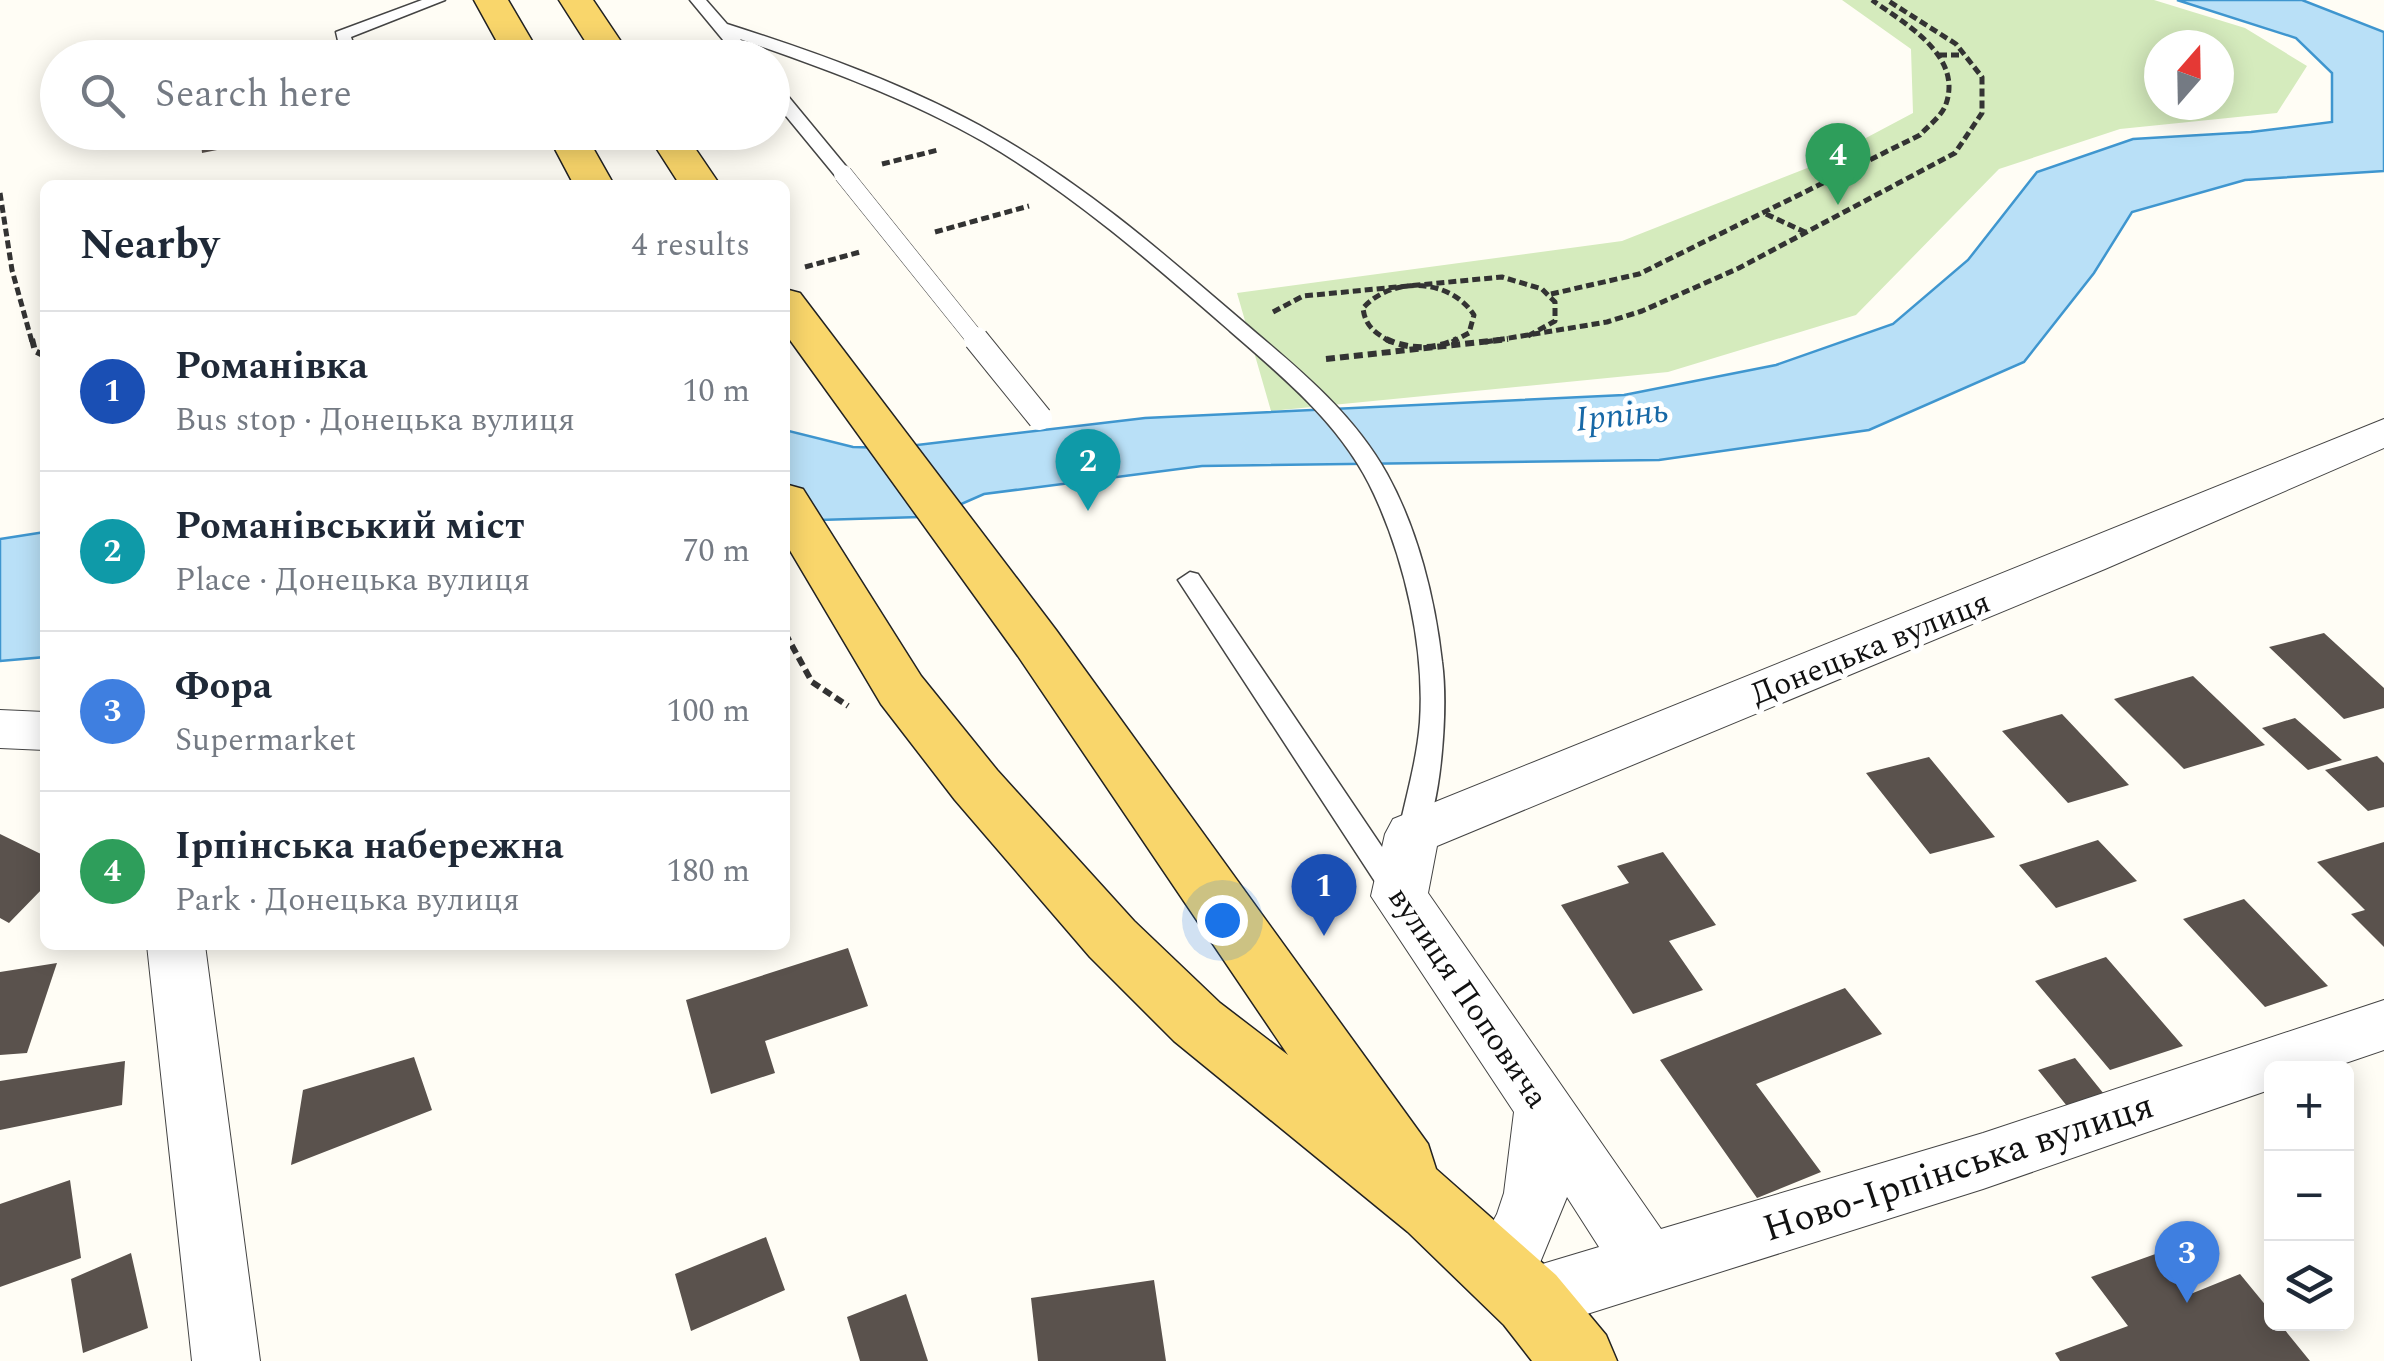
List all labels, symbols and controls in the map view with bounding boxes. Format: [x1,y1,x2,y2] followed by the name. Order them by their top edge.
[2144,30,2234,120] north arrow
[40,40,790,150] search box
[155,66,352,124] text: Search here
[75,68,130,123] icon: search
[1806,122,1870,205] pin: 4
[80,214,219,277] text: Nearby
[631,221,750,270] text: 4 results
[175,338,368,396] text: Романівка
[104,367,121,416] text: 1
[682,367,750,416] text: 10 m
[1573,384,1671,447] water label: Ірпінь
[175,396,575,445] text: Bus stop · Донецька вулиця
[1056,428,1120,511] pin: 2
[175,498,524,556] text: Романівський міст
[104,527,121,576] text: 2
[682,527,750,576] text: 70 m
[175,556,530,605] text: Place · Донецька вулиця
[1743,578,1998,719] street label: Донецька вулиця
[175,658,272,716] text: Фора
[104,687,121,736] text: 3
[666,687,750,736] text: 100 m
[175,716,356,765] text: Supermarket
[175,818,564,876] text: Ірпінська набережна
[104,847,121,896] text: 4
[666,847,750,896] text: 180 m
[1292,854,1356,936] pin: 1
[175,876,520,925] text: Park · Донецька вулиця
[1375,877,1561,1119] street label: вулиця Поповича
[1197,895,1248,946] your location
[2264,1061,2354,1331] map controls
[2264,1061,2354,1151] button: +
[1756,1077,2161,1258] street label: Ново-Ірпінська вулиця
[2264,1151,2354,1241] button: −
[2154,1220,2220,1303] pin: 3
[2264,1241,2354,1331] button: layers

